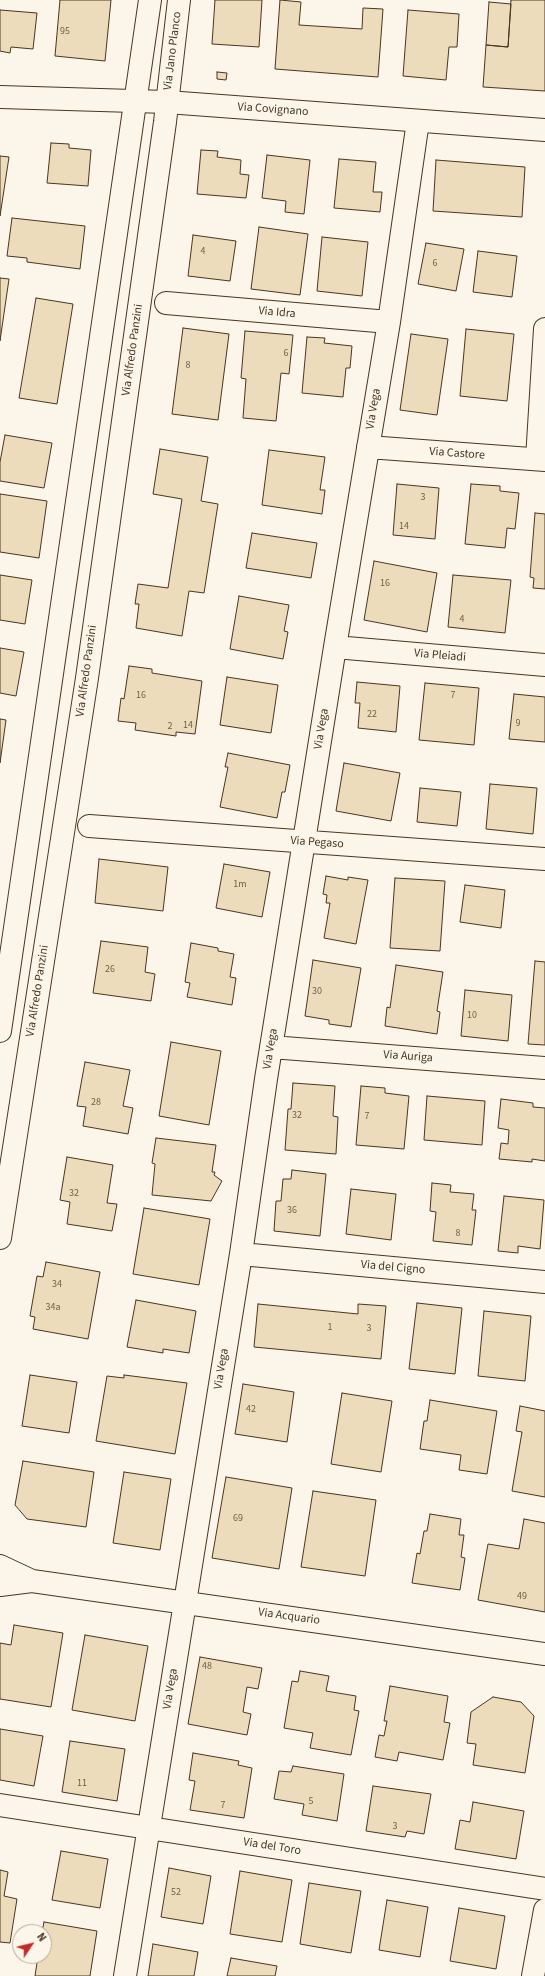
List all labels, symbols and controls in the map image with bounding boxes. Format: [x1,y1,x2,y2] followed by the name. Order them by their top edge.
[161,11,185,91] street label: Via Jano Planco
[60,26,70,38] house number: 95
[237,100,309,120] street label: Via Covignano
[201,246,205,258] house number: 4
[433,258,437,270] house number: 6
[119,303,147,397] street label: Via Alfredo Panzini
[258,304,296,322] street label: Via Idra
[284,348,288,360] house number: 6
[186,360,190,372] house number: 8
[364,387,384,431] street label: Via Vega
[429,445,485,463] street label: Via Castore
[421,492,425,504] house number: 3
[399,521,409,533] house number: 14
[380,578,390,590] house number: 16
[460,614,464,626] house number: 4
[73,624,101,718] street label: Via Alfredo Panzini
[413,647,467,665] street label: Via Pleiadi
[136,690,146,702] house number: 16
[451,690,455,702] house number: 7
[312,707,332,751] street label: Via Vega
[367,709,377,721] house number: 22
[516,718,520,730] house number: 9
[183,720,193,732] house number: 14
[168,721,172,733] house number: 2
[290,834,344,852] street label: Via Pegaso
[233,879,247,891] house number: 1m
[24,944,52,1038] street label: Via Alfredo Panzini
[105,964,115,976] house number: 26
[312,986,322,998] house number: 30
[467,1010,477,1022] house number: 10
[261,1027,281,1071] street label: Via Vega
[383,1048,433,1066] street label: Via Auriga
[91,1097,101,1109] house number: 28
[292,1110,302,1122] house number: 32
[365,1111,369,1123] house number: 7
[69,1188,79,1200] house number: 32
[287,1205,297,1217] house number: 36
[456,1228,460,1240] house number: 8
[360,1258,426,1278] street label: Via del Cigno
[52,1279,62,1291] house number: 34
[46,1302,60,1314] house number: 34a
[328,1322,332,1334] house number: 1
[367,1323,371,1335] house number: 3
[212,1347,232,1391] street label: Via Vega
[246,1404,256,1416] house number: 42
[233,1513,243,1525] house number: 69
[517,1591,527,1603] house number: 49
[257,1606,321,1628] street label: Via Acquario
[202,1661,212,1673] house number: 48
[161,1667,181,1711] street label: Via Vega
[77,1778,87,1790] house number: 11
[309,1796,313,1808] house number: 5
[221,1800,225,1812] house number: 7
[393,1821,397,1833] house number: 3
[242,1835,302,1859] street label: Via del Toro
[171,1887,181,1899] house number: 52
[12,1924,52,1964] north arrow
[33,1930,50,1945] text: N

